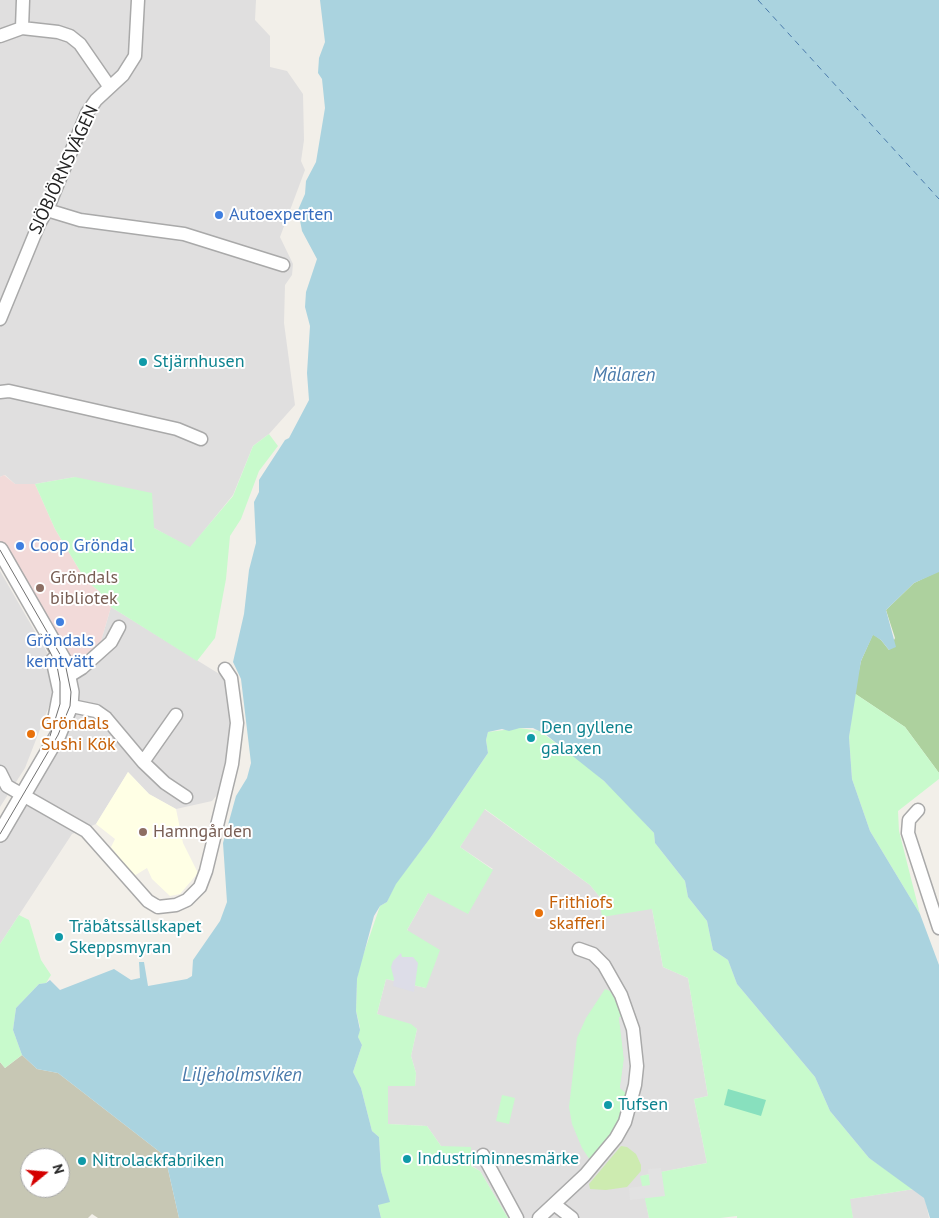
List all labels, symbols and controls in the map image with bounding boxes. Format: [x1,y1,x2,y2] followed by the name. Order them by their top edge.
[25,102,103,238] street label: SJÖBJÖRNSVÄGEN
[229,204,333,226] place label: Autoexperten
[213,209,225,221] marker: Autoexperten
[153,351,244,373] place label: Stjärnhusen
[137,356,149,368] marker: Stjärnhusen
[593,365,655,387] water label: Mälaren
[30,535,134,557] place label: Coop Gröndal
[14,540,26,552] marker: Coop Gröndal
[50,567,118,610] place label: Gröndals bibliotek
[34,582,46,594] marker: Gröndals bibliotek
[54,616,66,628] marker: Gröndals kemtvätt
[26,630,94,672] place label: Gröndals kemtvätt
[41,713,116,756] place label: Gröndals Sushi Kök
[541,717,633,760] place label: Den gyllene galaxen
[25,728,37,740] marker: Gröndals Sushi Kök
[525,732,537,744] marker: Den gyllene galaxen
[153,821,252,843] place label: Hamngården
[137,826,149,838] marker: Hamngården
[549,892,613,934] place label: Frithiofs skafferi
[533,907,545,919] marker: Frithiofs skafferi
[69,916,202,959] place label: Träbåtssällskapet Skeppsmyran
[53,931,65,943] marker: Träbåtssällskapet Skeppsmyran
[182,1065,302,1087] water label: Liljeholmsviken
[618,1094,668,1116] place label: Tufsen
[602,1099,614,1111] marker: Tufsen
[20,1148,70,1198] north arrow
[417,1148,579,1170] place label: Industriminnesmärke
[92,1150,224,1172] place label: Nitrolackfabriken
[401,1153,413,1165] marker: Industriminnesmärke
[76,1155,88,1167] marker: Nitrolackfabriken
[48,1162,68,1176] text: N

